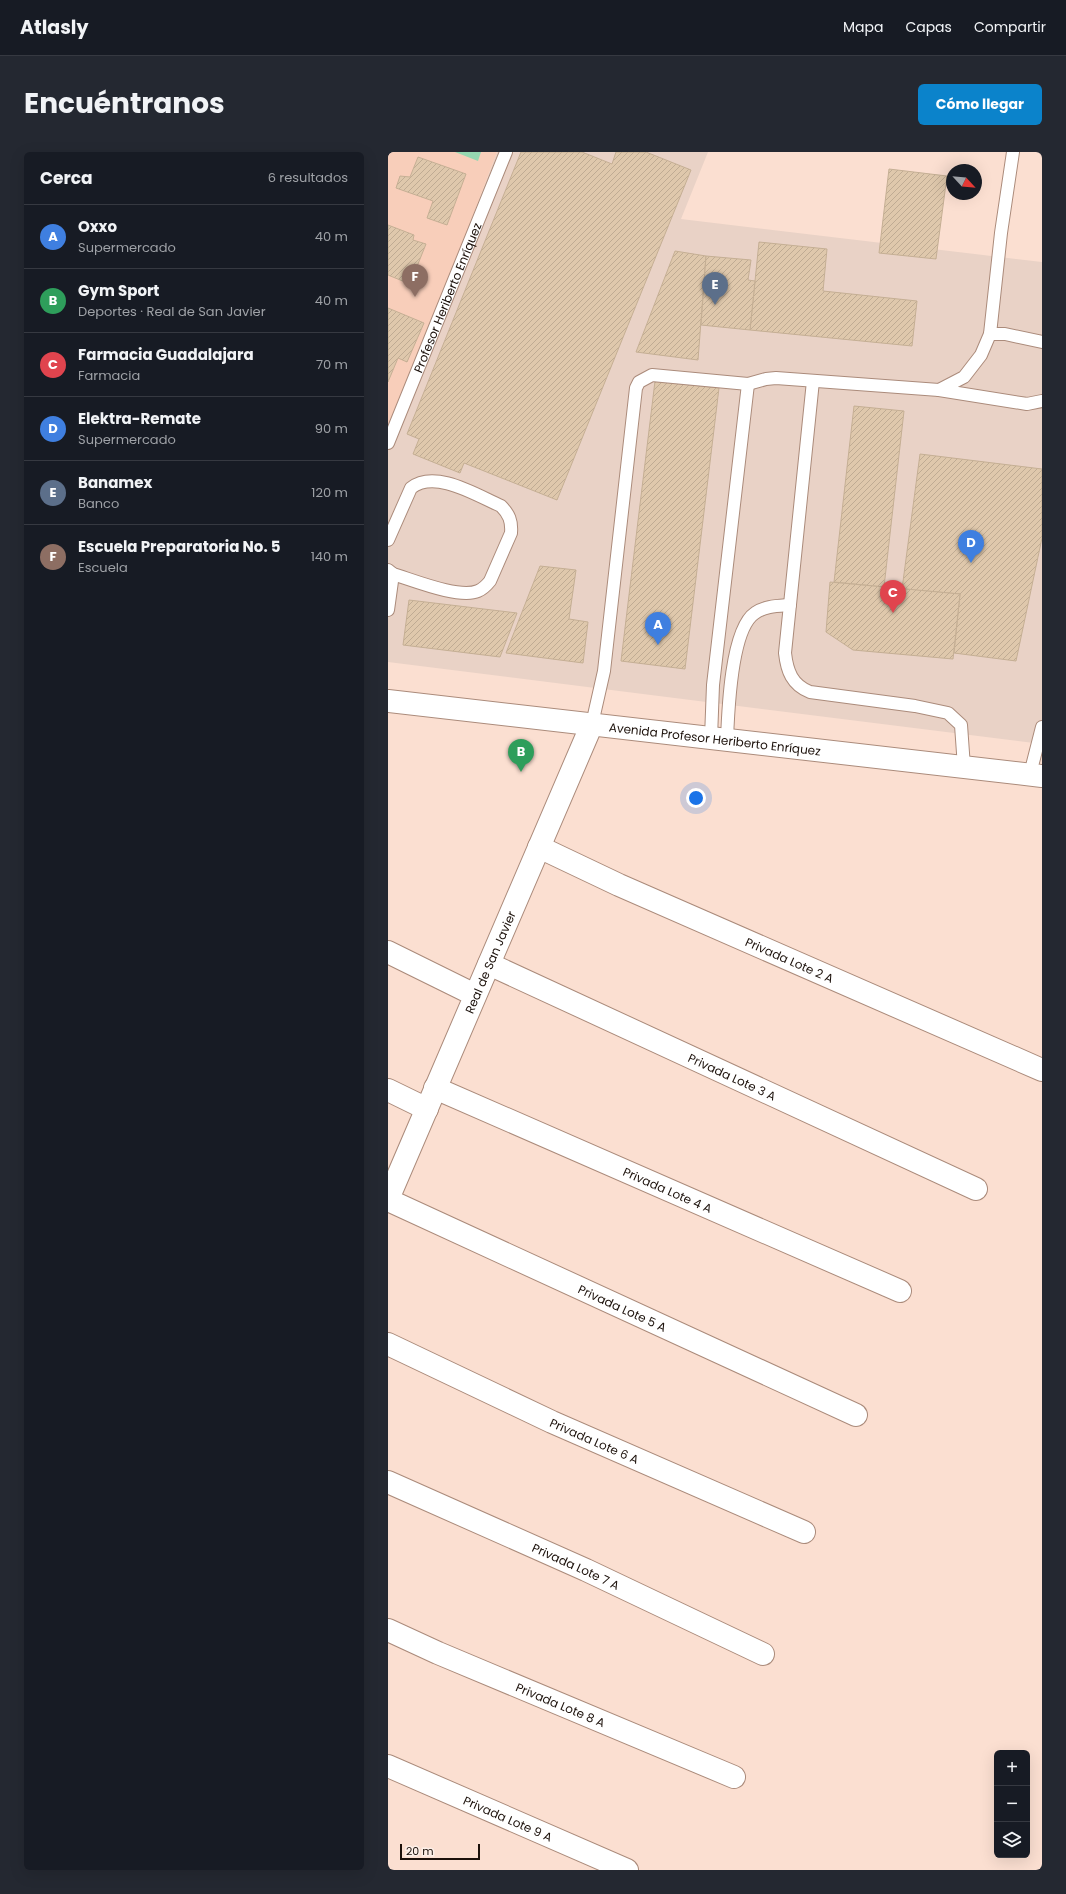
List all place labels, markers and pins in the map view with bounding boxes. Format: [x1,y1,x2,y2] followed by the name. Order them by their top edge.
[402,264,428,297] pin: F
[702,272,728,305] pin: E
[958,530,984,563] pin: D
[880,580,906,613] pin: C
[645,612,671,645] pin: A
[508,739,534,772] pin: B

